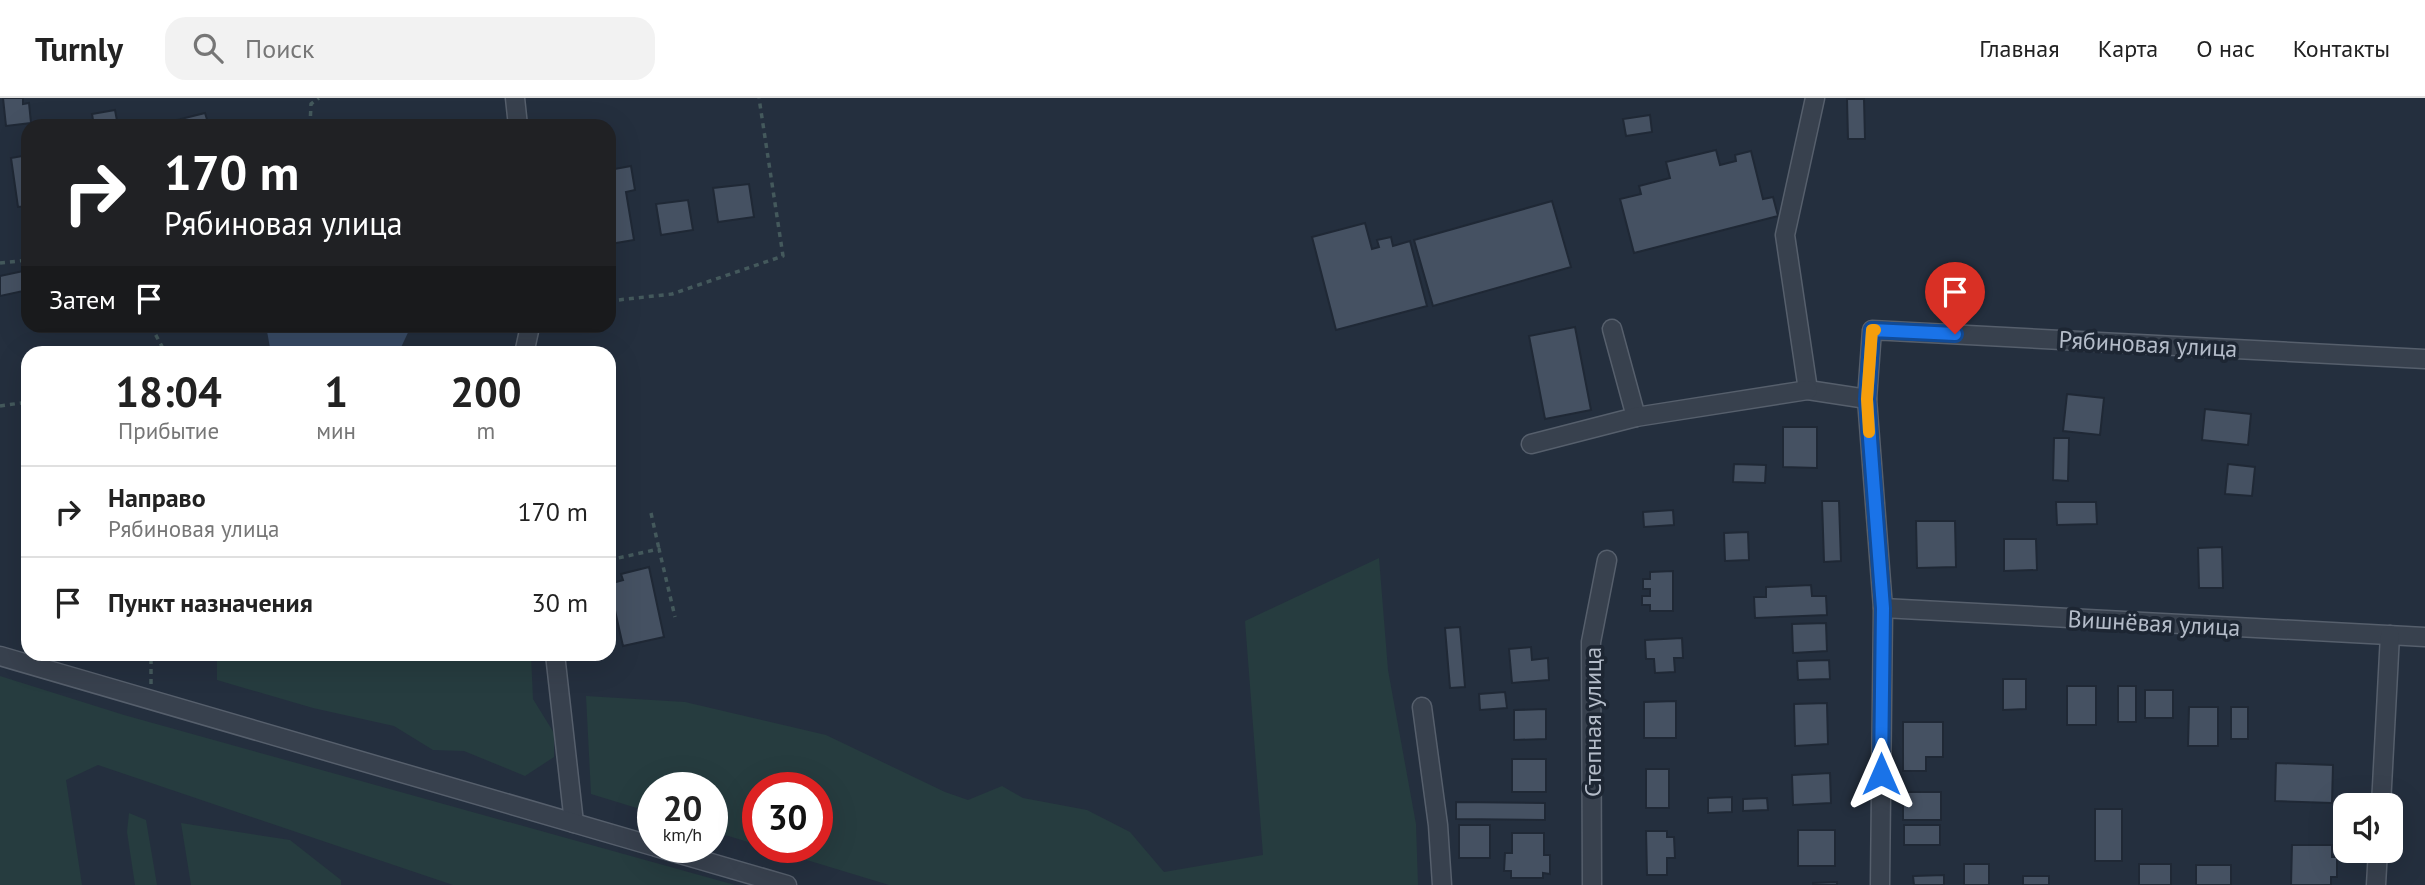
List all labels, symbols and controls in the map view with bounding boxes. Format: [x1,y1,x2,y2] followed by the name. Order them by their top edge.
[165,17,655,80] search box
[35,27,123,70] text: Turnly
[189,29,227,67] icon: search
[245,32,315,65] text: Поиск
[1979,33,2060,64] text: Главная
[2098,33,2158,64] text: Карта
[2196,33,2255,64] text: О нас
[2293,33,2390,64] text: Контакты
[164,140,299,204] text: 170 m
[49,147,140,238] icon: right
[164,202,403,244] text: Рябиновая улица
[1925,262,1985,334] pin
[1936,273,1974,311] icon: arrive
[130,280,168,318] icon: arrive
[49,283,116,316] text: Затем
[2058,324,2238,364] street label: Рябиновая улица
[115,364,222,419] text: 18:04
[324,364,348,419] text: 1
[450,364,522,419] text: 200
[118,416,219,445] text: Прибытие
[316,416,356,445] text: мин
[477,416,495,445] text: m
[108,481,206,514] text: Направо
[49,493,87,531] icon: right
[517,495,588,528] text: 170 m
[108,514,280,543] text: Рябиновая улица
[49,584,87,622] icon: arrive
[108,586,313,619] text: Пункт назначения
[532,586,588,619] text: 30 m
[2067,603,2241,643] street label: Вишнёвая улица
[1577,647,1608,797] street label: Степная улица
[1844,737,1918,811] position arrow
[742,772,833,863] speed limit sign: 30
[663,785,702,831] text: 20
[2333,793,2403,863] map controls
[2333,793,2403,863] button: sound
[663,823,702,846] text: km/h

